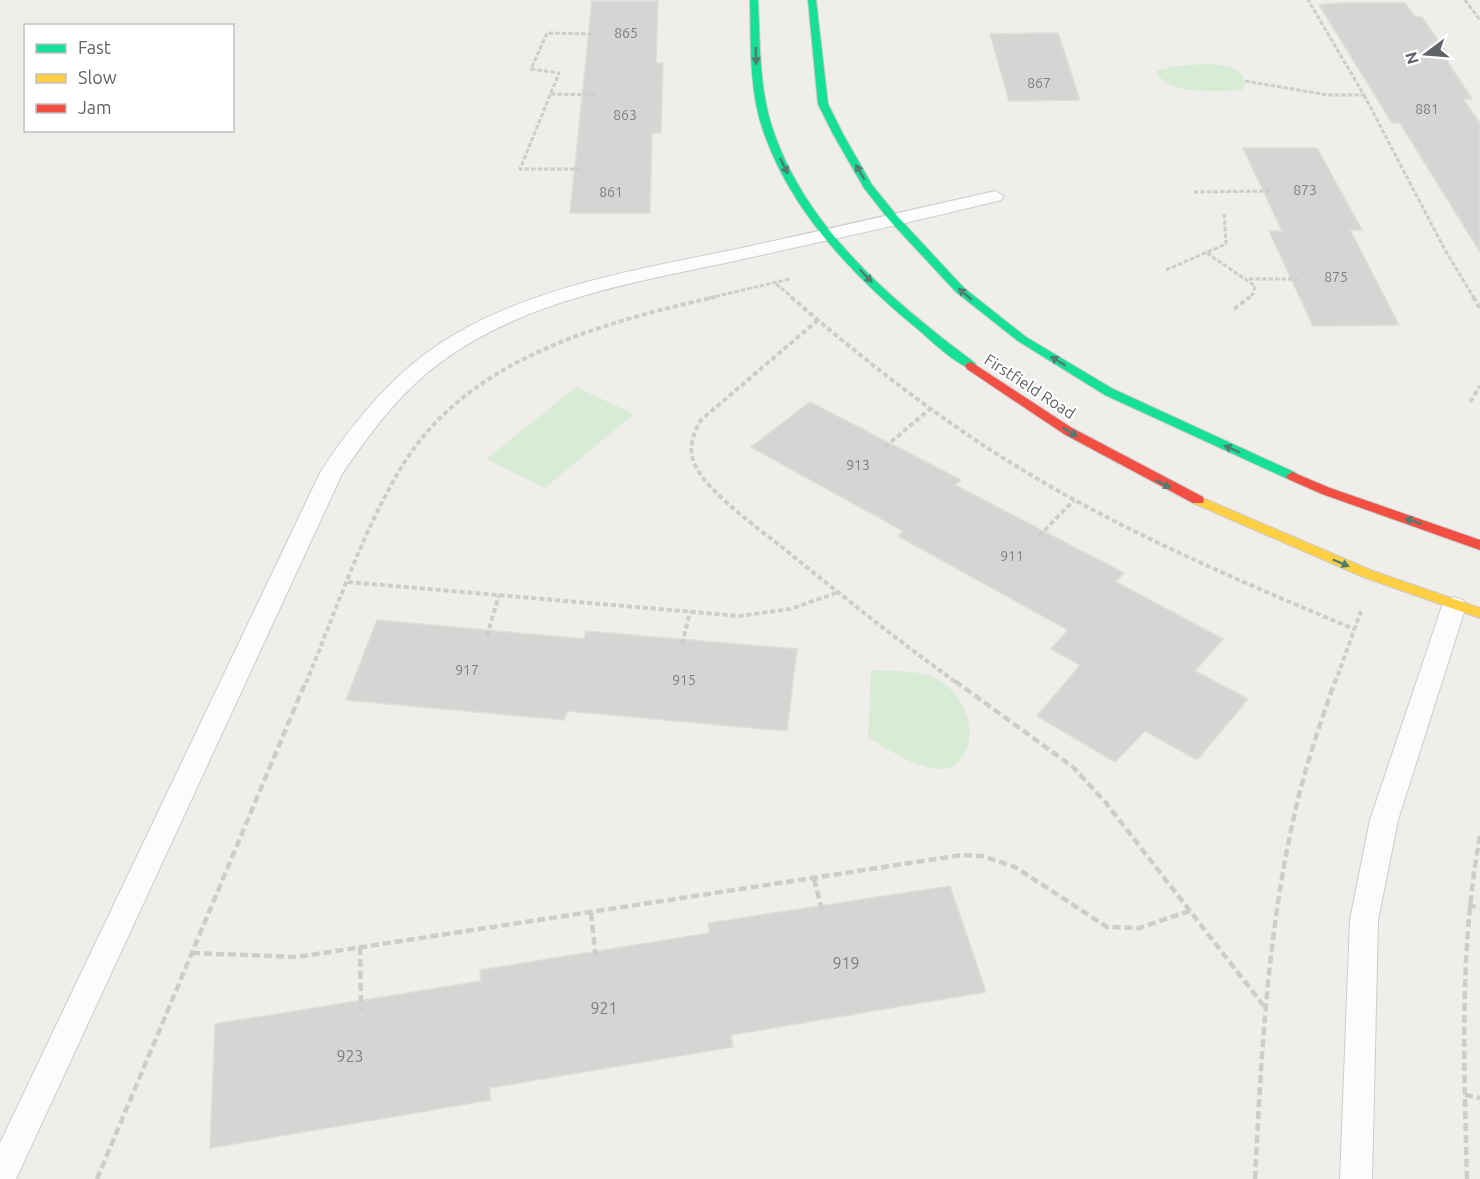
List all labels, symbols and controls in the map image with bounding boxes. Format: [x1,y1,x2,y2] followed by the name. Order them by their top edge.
[24,24,234,132] legend
[1396,24,1456,84] north arrow
[614,25,638,41] house number: 865
[78,37,111,57] text: Fast
[751,47,760,66] one-way arrow
[1401,50,1422,66] text: N
[78,67,117,87] text: Slow
[1027,75,1051,91] house number: 867
[78,97,112,117] text: Jam
[1415,101,1439,117] house number: 881
[613,107,637,123] house number: 863
[779,158,789,175] one-way arrow
[855,163,865,180] one-way arrow
[1293,182,1317,198] house number: 873
[599,184,623,200] house number: 861
[859,268,873,283] one-way arrow
[1324,269,1348,285] house number: 875
[957,287,973,300] one-way arrow
[981,350,1079,422] street label: Firstfield Road
[1050,356,1066,367] one-way arrow
[1062,427,1078,438] one-way arrow
[1223,445,1240,454] one-way arrow
[846,457,870,473] house number: 913
[1155,479,1172,489] one-way arrow
[1404,516,1422,526] one-way arrow
[1000,548,1024,564] house number: 911
[1333,558,1351,568] one-way arrow
[455,662,479,678] house number: 917
[672,672,696,688] house number: 915
[832,954,860,972] house number: 919
[590,999,618,1017] house number: 921
[336,1047,364,1065] house number: 923

